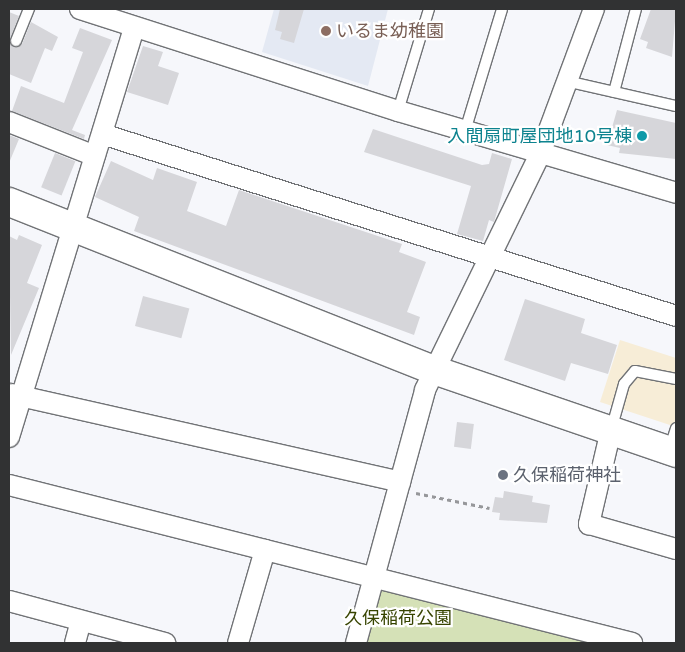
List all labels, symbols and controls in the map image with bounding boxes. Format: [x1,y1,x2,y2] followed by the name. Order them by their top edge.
[336,20,444,42] place label: いるま幼稚園
[320,25,332,37] marker: いるま幼稚園
[447,125,632,147] place label: 入間扇町屋団地10号棟
[636,130,648,142] marker: 入間扇町屋団地10号棟
[513,464,621,486] place label: 久保稲荷神社
[497,469,509,481] marker: 久保稲荷神社
[344,607,452,629] park label: 久保稲荷公園

